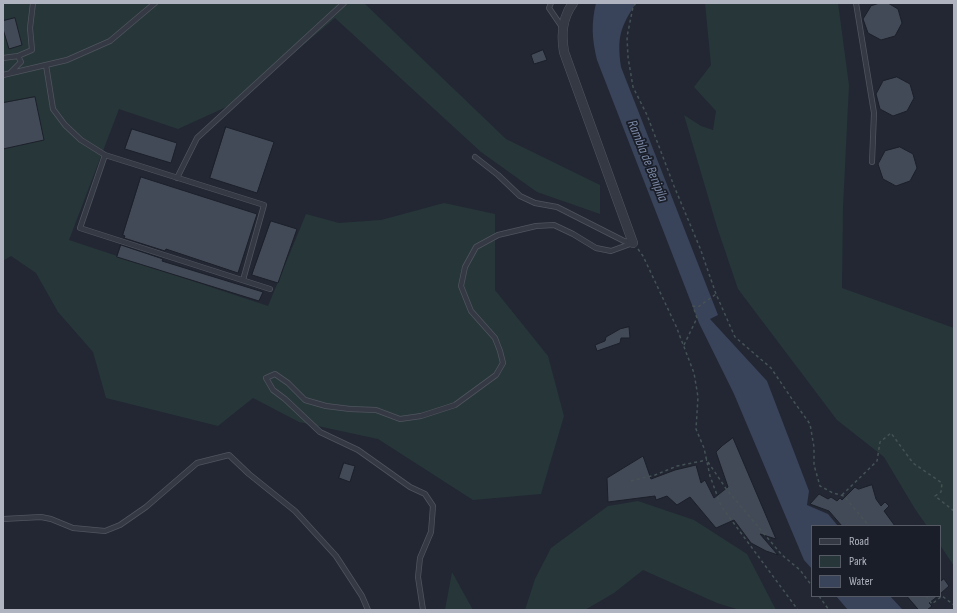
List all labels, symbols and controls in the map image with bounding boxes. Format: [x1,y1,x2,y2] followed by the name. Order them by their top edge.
[623,118,671,204] water label: Rambla de Benipila
[811,525,941,597] legend
[849,534,869,549] text: Road
[849,554,867,569] text: Park
[849,574,873,589] text: Water

